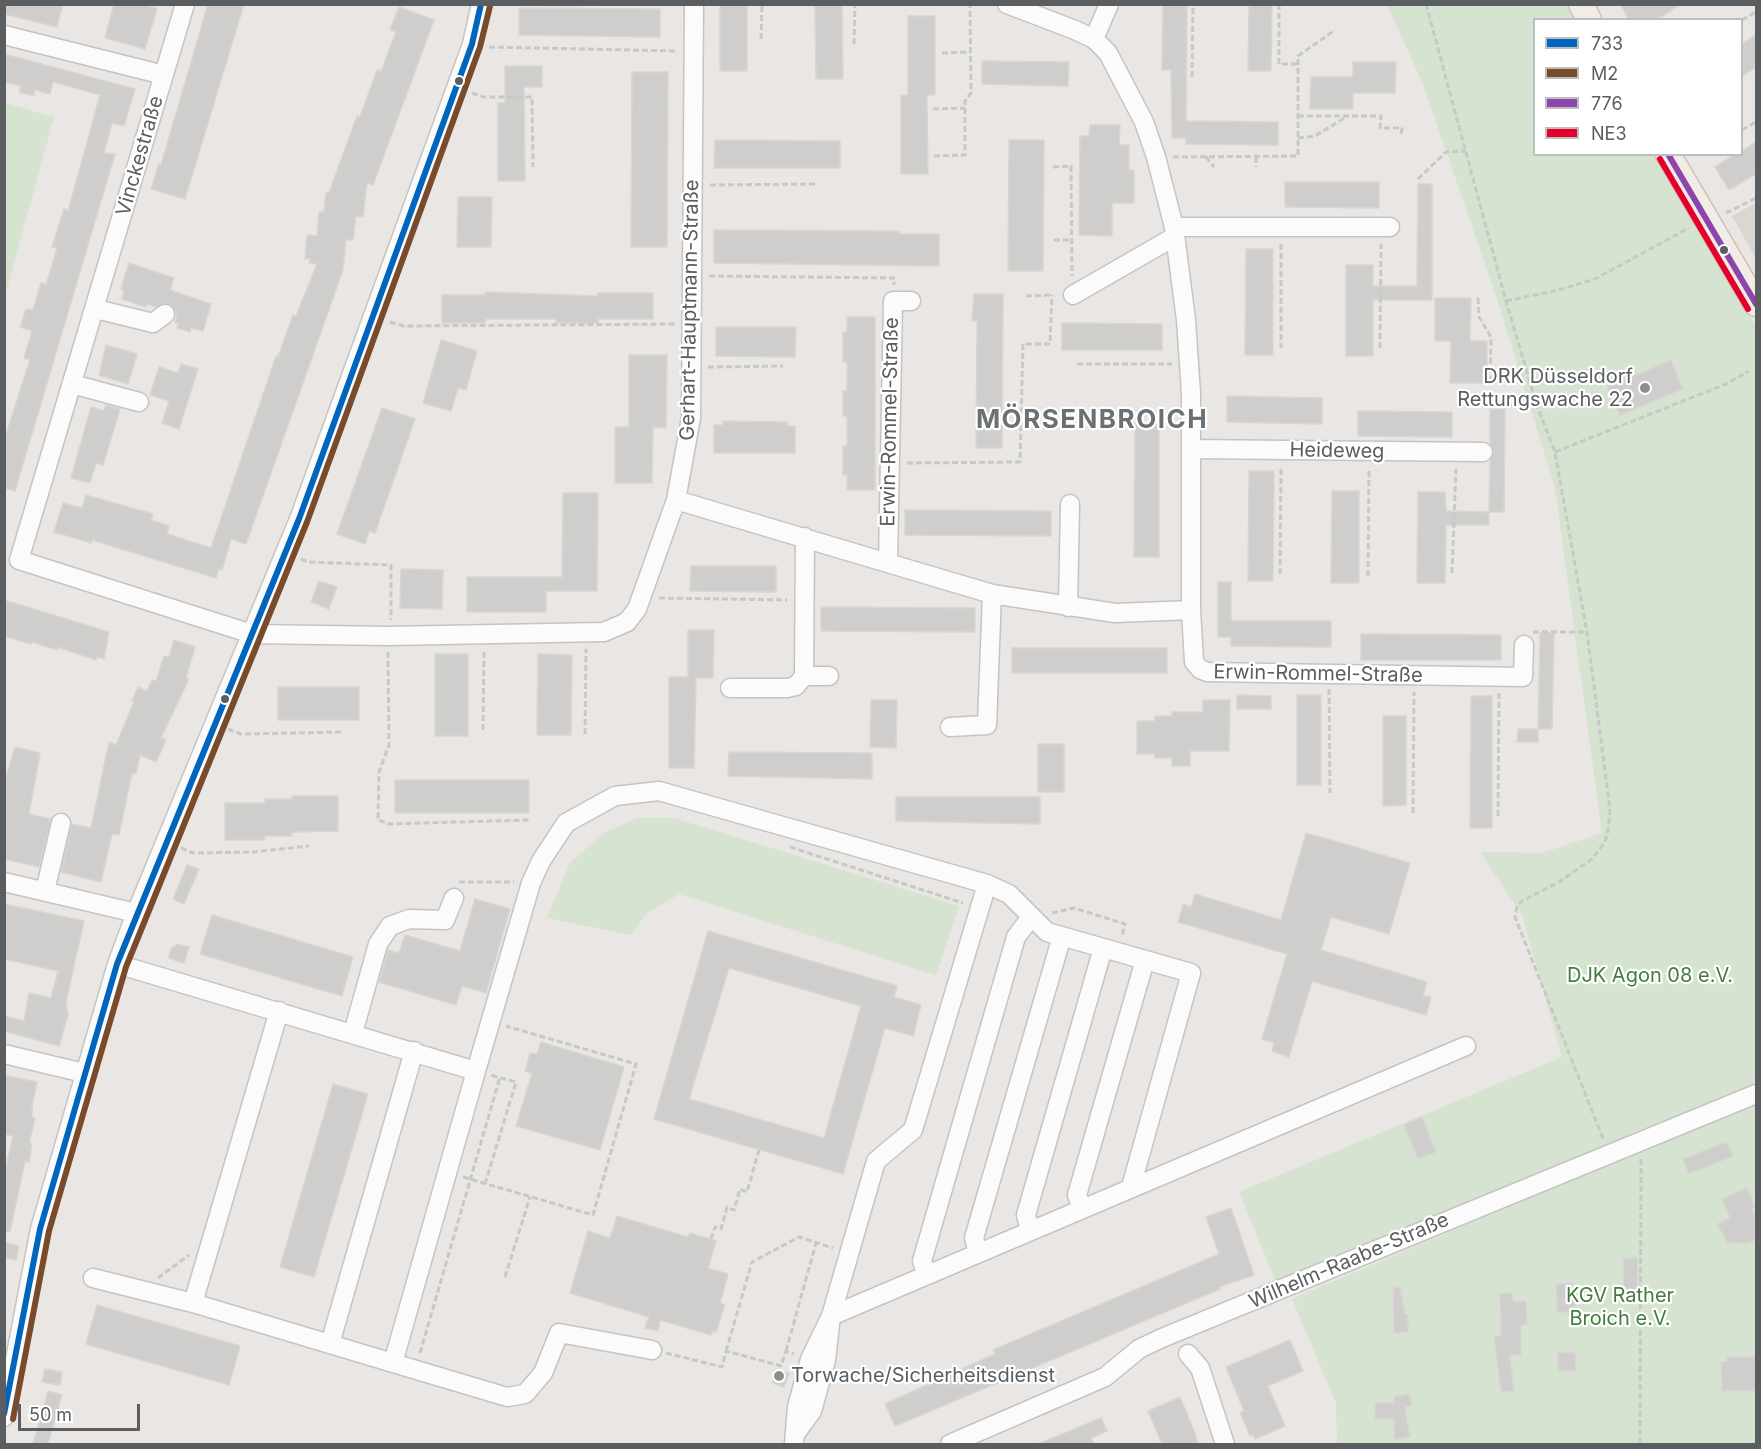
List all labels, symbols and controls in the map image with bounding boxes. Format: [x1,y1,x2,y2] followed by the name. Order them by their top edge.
[1533,18,1743,156] legend
[1591,33,1623,54] text: 733
[1591,63,1618,84] text: M2
[453,75,465,87] unlabelled marker
[111,93,169,219] street label: Vinckestraße
[1591,93,1623,114] text: 776
[1591,123,1627,144] text: NE3
[676,179,704,441] street label: Gerhart-Hauptmann-Straße
[1718,244,1730,256] unlabelled marker
[876,317,904,527] street label: Erwin-Rommel-Straße
[1457,365,1633,412] place label: DRK Düsseldorf Rettungswache 22
[1638,381,1652,395] marker: DRK Düsseldorf Rettungswache 22
[976,404,1208,436] district label: MÖRSENBROICH
[1289,438,1385,464] street label: Heideweg
[1213,660,1423,688] street label: Erwin-Rommel-Straße
[219,693,231,705] unlabelled marker
[1567,964,1733,988] park label: DJK Agon 08 e.V.
[1245,1208,1453,1314] street label: Wilhelm-Raabe-Straße
[1566,1284,1674,1331] park label: KGV Rather Broich e.V.
[791,1364,1055,1388] place label: Torwache/Sicherheitsdienst
[772,1369,786,1383] marker: Torwache/Sicherheitsdienst
[21,1392,142,1430] scale bar
[29,1404,72,1425] text: 50 m

